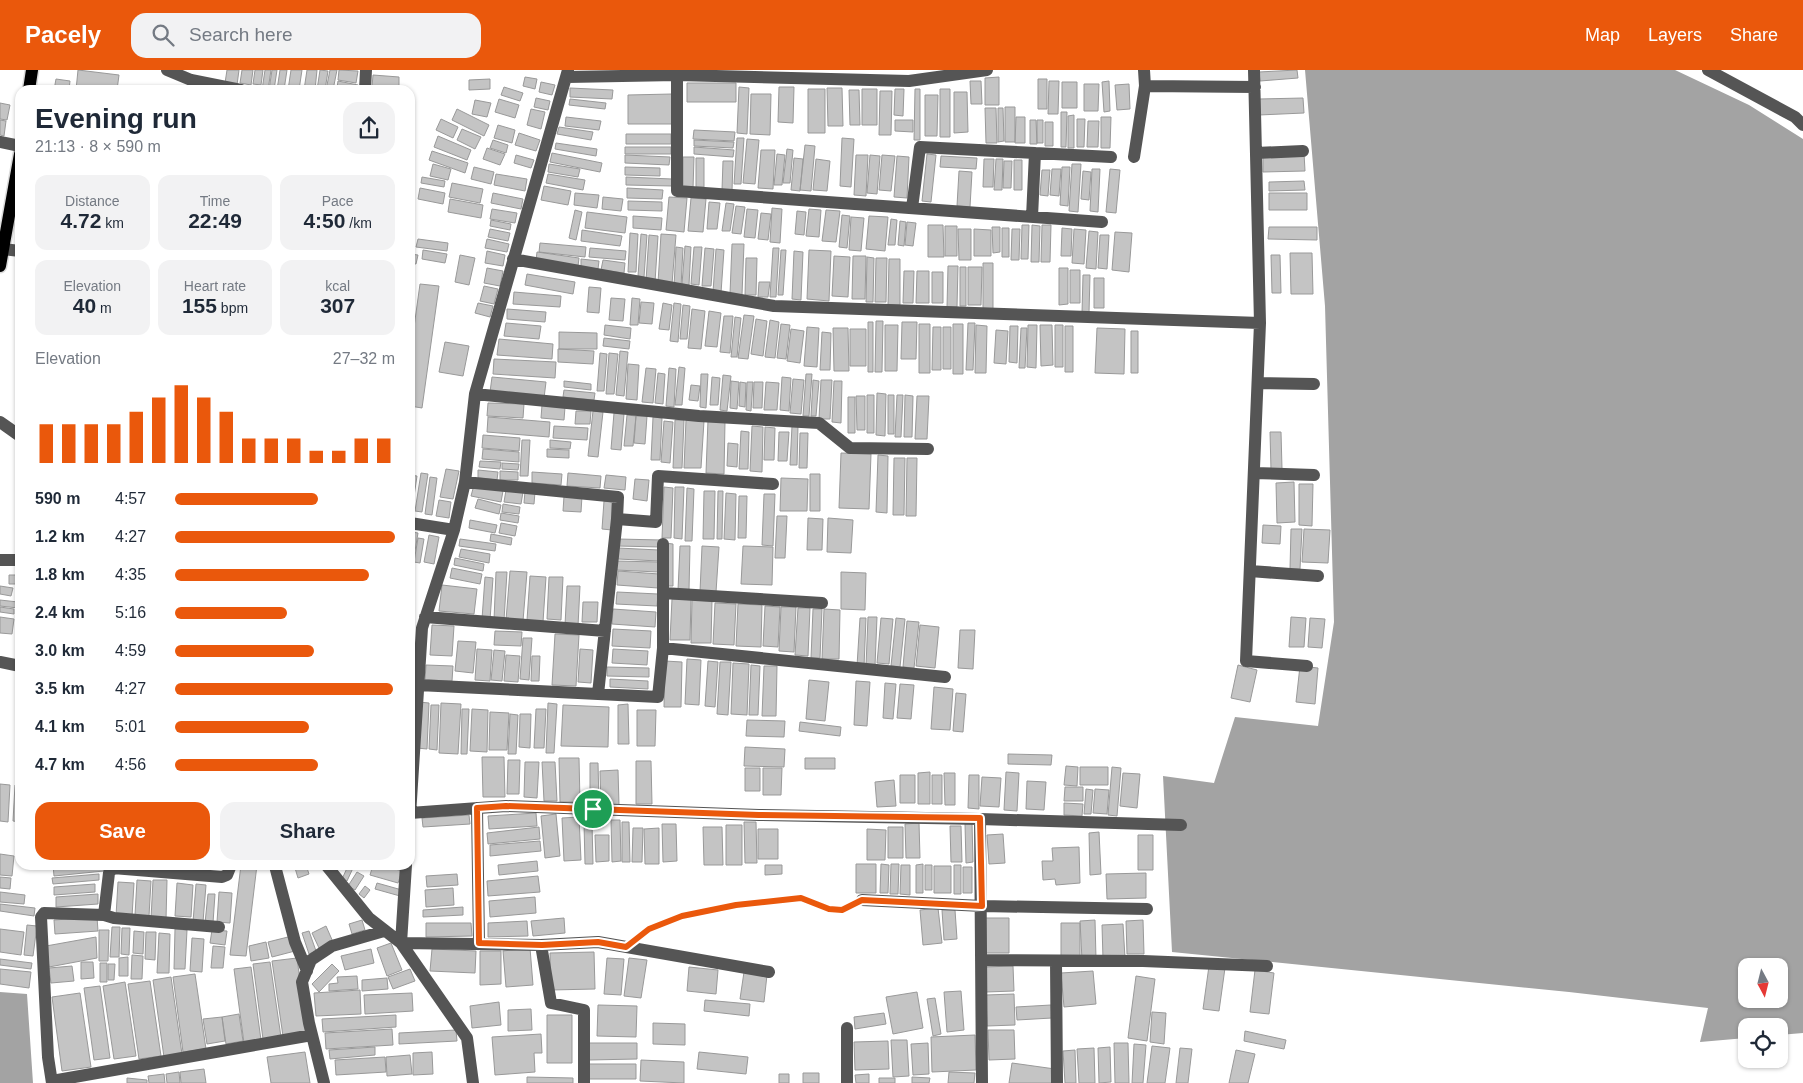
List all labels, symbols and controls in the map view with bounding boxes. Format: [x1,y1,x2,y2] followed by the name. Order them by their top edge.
[131,13,481,58] search box
[25,21,101,48] text: Pacely
[149,21,177,49] icon: search
[189,24,293,45] text: Search here
[1585,25,1620,45] text: Map
[1648,25,1702,45] text: Layers
[1730,25,1778,45] text: Share
[343,102,395,154] button: share
[35,103,197,134] text: Evening run
[35,138,161,155] text: 21:13 · 8 × 590 m
[65,193,120,209] text: Distance
[200,193,230,209] text: Time
[322,193,354,209] text: Pace
[61,209,101,232] text: 4.72
[188,209,242,232] text: 22:49
[303,209,345,232] text: 4:50
[101,215,124,231] text: km
[345,215,372,231] text: /km
[64,278,121,294] text: Elevation
[184,278,246,294] text: Heart rate
[325,278,350,294] text: kcal
[73,294,96,317] text: 40
[182,294,217,317] text: 155
[320,294,355,317] text: 307
[96,300,112,316] text: m
[217,300,248,316] text: bpm
[35,350,101,367] text: Elevation
[333,350,395,367] text: 27–32 m
[35,490,80,507] text: 590 m
[115,490,146,507] text: 4:57
[35,528,85,545] text: 1.2 km
[115,528,146,545] text: 4:27
[35,566,85,583] text: 1.8 km
[115,566,146,583] text: 4:35
[35,604,85,621] text: 2.4 km
[115,604,146,621] text: 5:16
[35,642,85,659] text: 3.0 km
[115,642,146,659] text: 4:59
[35,680,85,697] text: 3.5 km
[115,680,146,697] text: 4:27
[35,718,85,735] text: 4.1 km
[115,718,146,735] text: 5:01
[35,756,85,773] text: 4.7 km
[115,756,146,773] text: 4:56
[572,788,614,830] pin
[579,795,607,823] icon: arrive
[35,802,210,860] button: Save
[220,802,395,860] button: Share
[1738,958,1788,1008] north arrow
[1738,958,1788,1068] map controls
[1738,1018,1788,1068] button: locate

